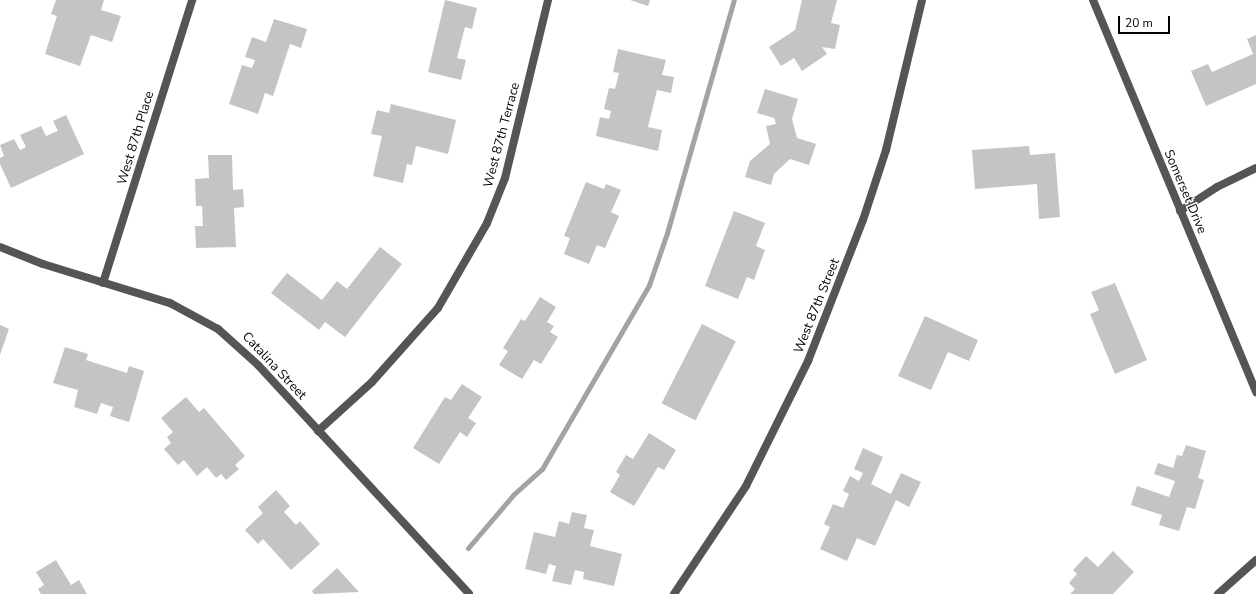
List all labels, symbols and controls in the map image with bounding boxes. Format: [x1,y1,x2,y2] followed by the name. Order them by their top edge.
[1120,8,1172,34] scale bar
[1125,15,1153,31] text: 20 m
[480,81,524,189] street label: West 87th Terrace
[114,89,158,187] street label: West 87th Place
[1160,148,1210,236] street label: Somerset Drive
[791,256,843,356] street label: West 87th Street
[239,329,309,403] street label: Catalina Street

